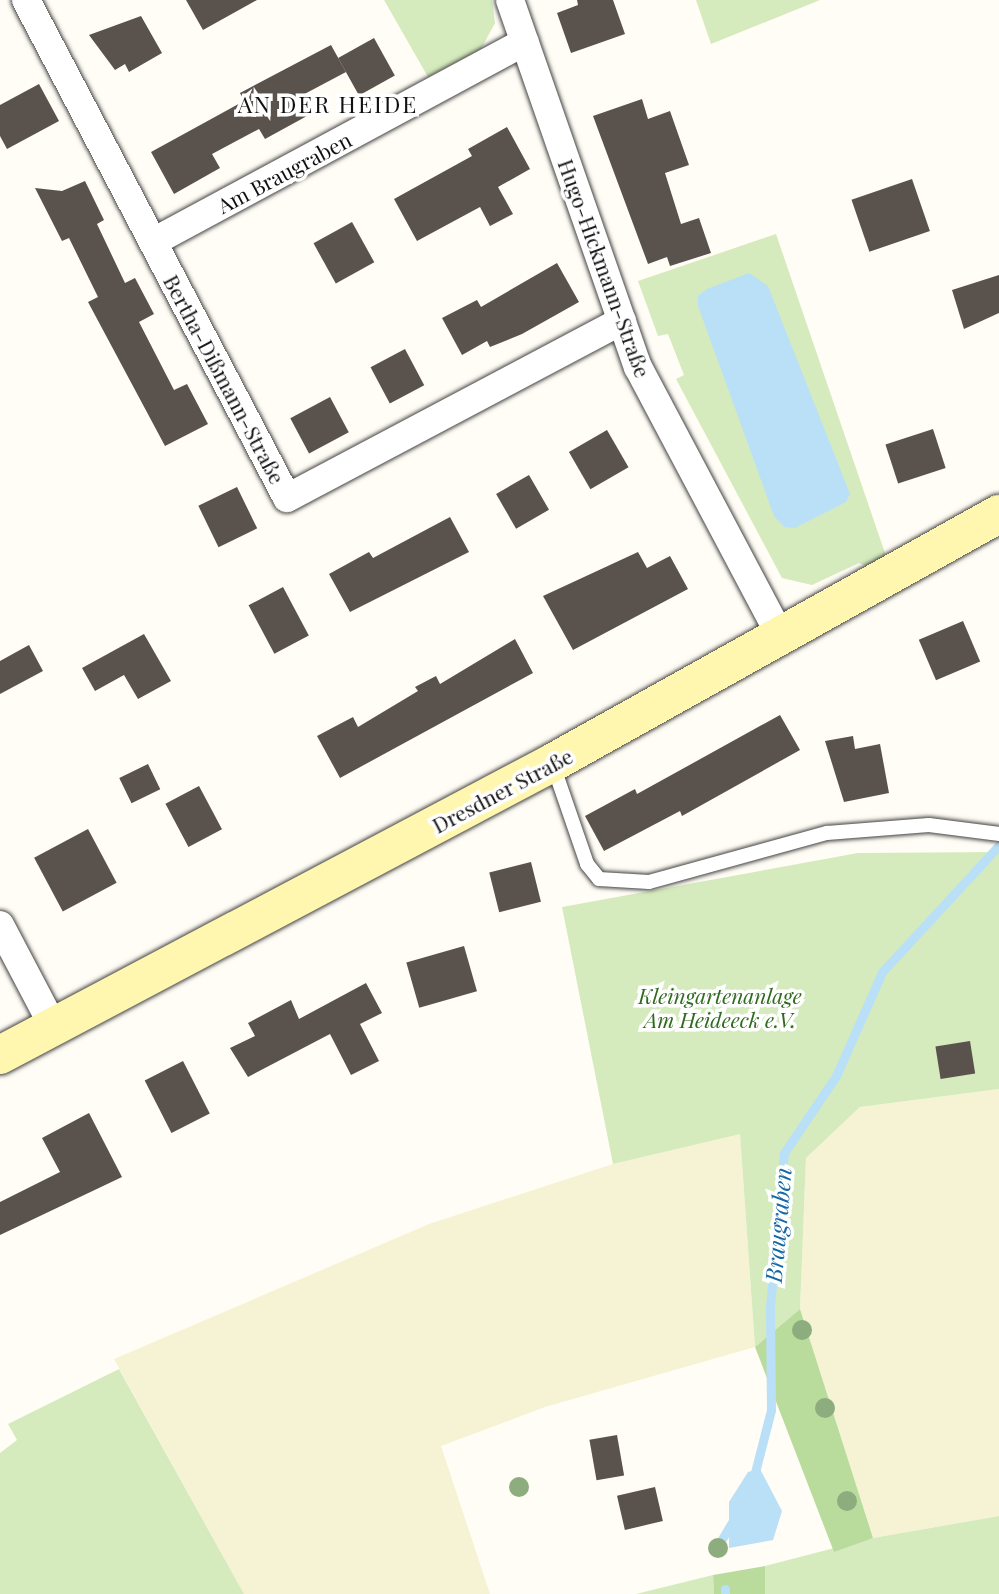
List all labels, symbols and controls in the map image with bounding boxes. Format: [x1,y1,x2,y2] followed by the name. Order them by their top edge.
[239,90,417,118] district label: AN DER HEIDE
[213,126,355,218] street label: Am Braugraben
[554,155,656,381] street label: Hugo-Hickmann-Straße
[159,270,291,488] street label: Bertha-Dißmann-Straße
[427,742,577,838] street label: Dresdner Straße
[638,982,802,1032] park label: Kleingartenanlage Am Heideeck e.V.
[759,1166,797,1284] water label: Braugraben

